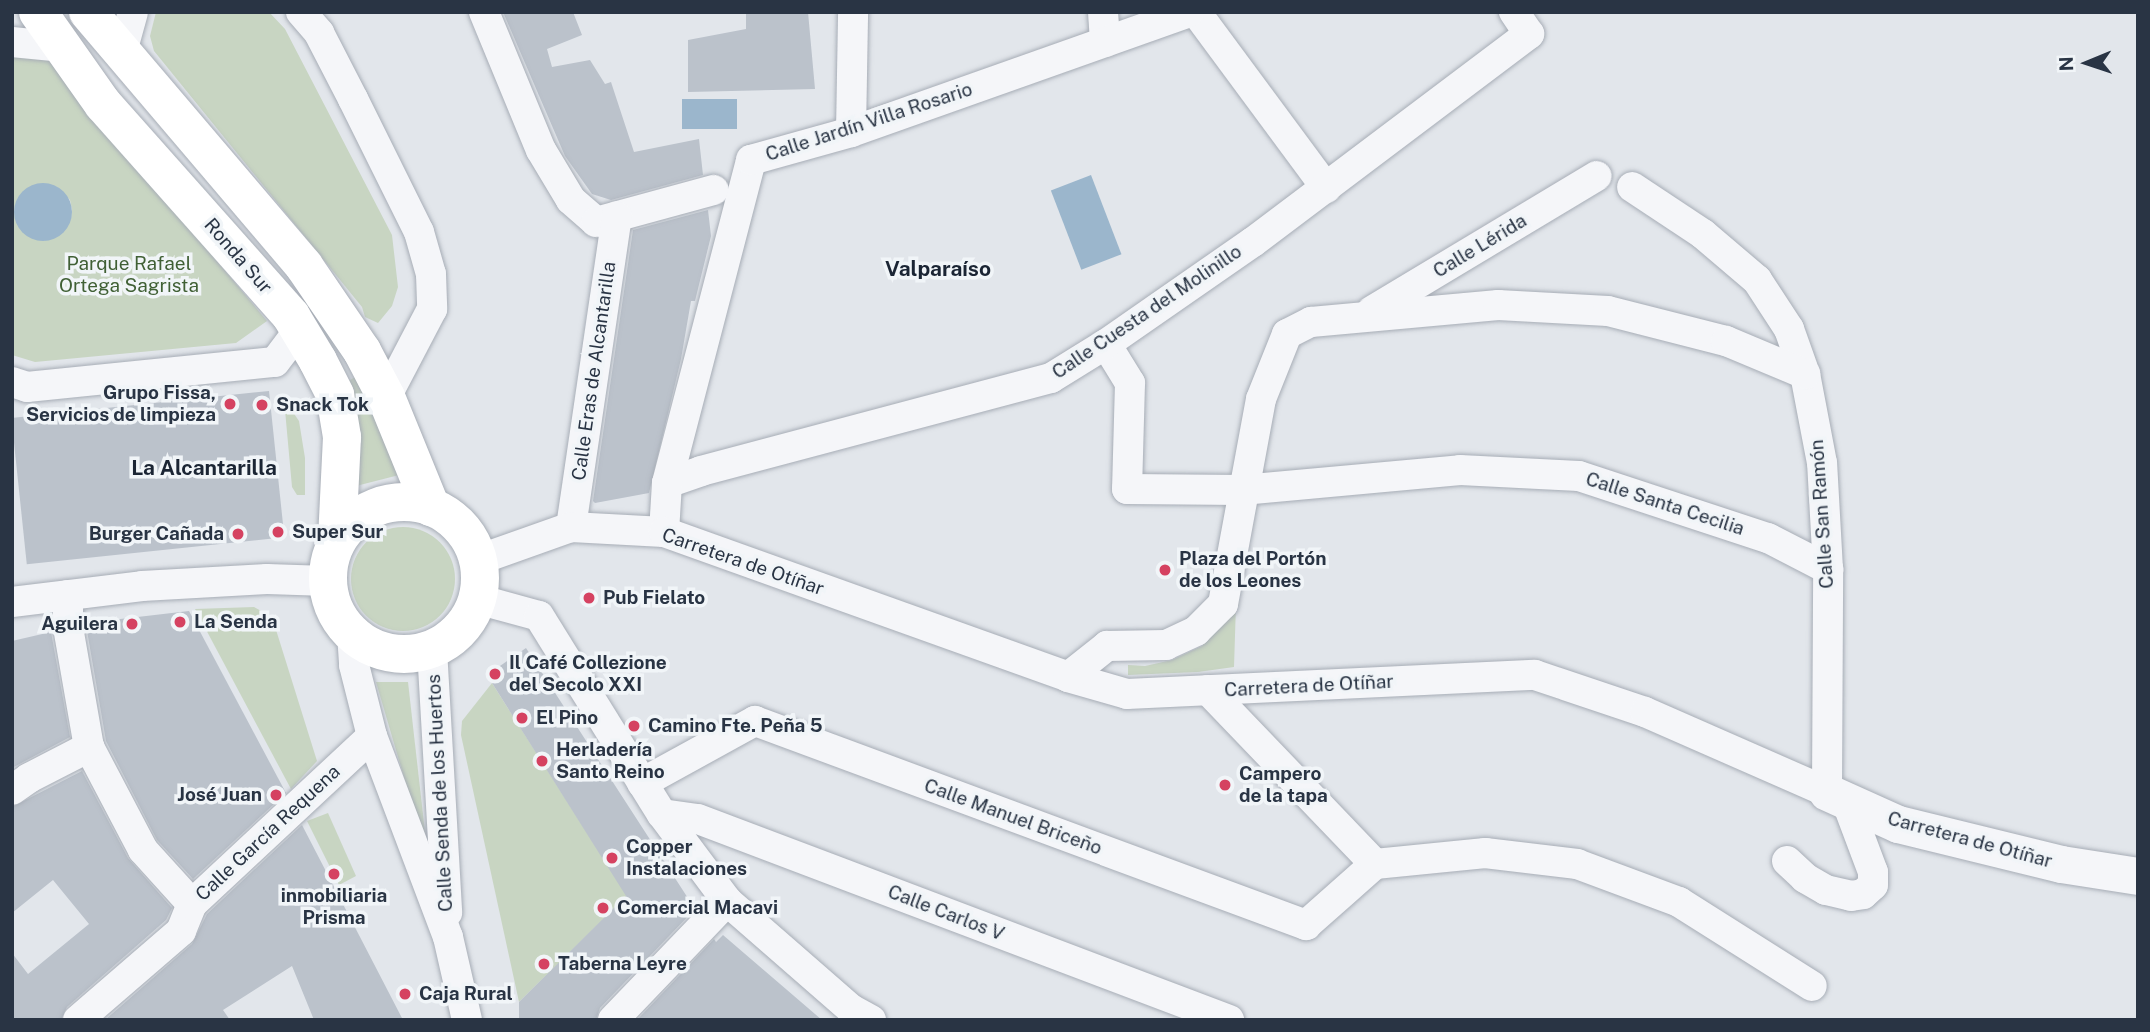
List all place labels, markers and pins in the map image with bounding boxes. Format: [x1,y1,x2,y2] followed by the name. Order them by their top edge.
[26,382,216,426] place label: Grupo Fissa, Servicios de limpieza
[276,394,369,416] place label: Snack Tok
[222,396,238,412] marker: Grupo Fissa, Servicios de limpieza
[254,397,270,413] marker: Snack Tok
[292,521,383,543] place label: Super Sur
[89,523,224,545] place label: Burger Cañada
[270,524,286,540] marker: Super Sur
[230,526,246,542] marker: Burger Cañada
[1179,548,1327,592] place label: Plaza del Portón de los Leones
[1157,562,1173,578] marker: Plaza del Portón de los Leones
[603,587,705,609] place label: Pub Fielato
[581,590,597,606] marker: Pub Fielato
[194,611,277,633] place label: La Senda
[41,613,118,635] place label: Aguilera
[172,614,188,630] marker: La Senda
[124,616,140,632] marker: Aguilera
[509,652,667,696] place label: Il Café Collezione del Secolo XXI
[487,666,503,682] marker: Il Café Collezione del Secolo XXI
[536,707,598,729] place label: El Pino
[514,710,530,726] marker: El Pino
[648,715,823,737] place label: Camino Fte. Peña 5
[626,718,642,734] marker: Camino Fte. Peña 5
[556,739,665,783] place label: Herladería Santo Reino
[534,753,550,769] marker: Herladería Santo Reino
[1239,763,1328,807] place label: Campero de la tapa
[1217,777,1233,793] marker: Campero de la tapa
[177,784,262,806] place label: José Juan
[268,787,284,803] marker: José Juan
[626,836,747,880] place label: Copper Instalaciones
[604,850,620,866] marker: Copper Instalaciones
[326,866,342,882] marker: inmobiliaria Prisma
[281,885,387,929] place label: inmobiliaria Prisma
[617,897,778,919] place label: Comercial Macavi
[595,900,611,916] marker: Comercial Macavi
[558,953,687,975] place label: Taberna Leyre
[536,956,552,972] marker: Taberna Leyre
[419,983,513,1005] place label: Caja Rural
[397,986,413,1002] marker: Caja Rural

